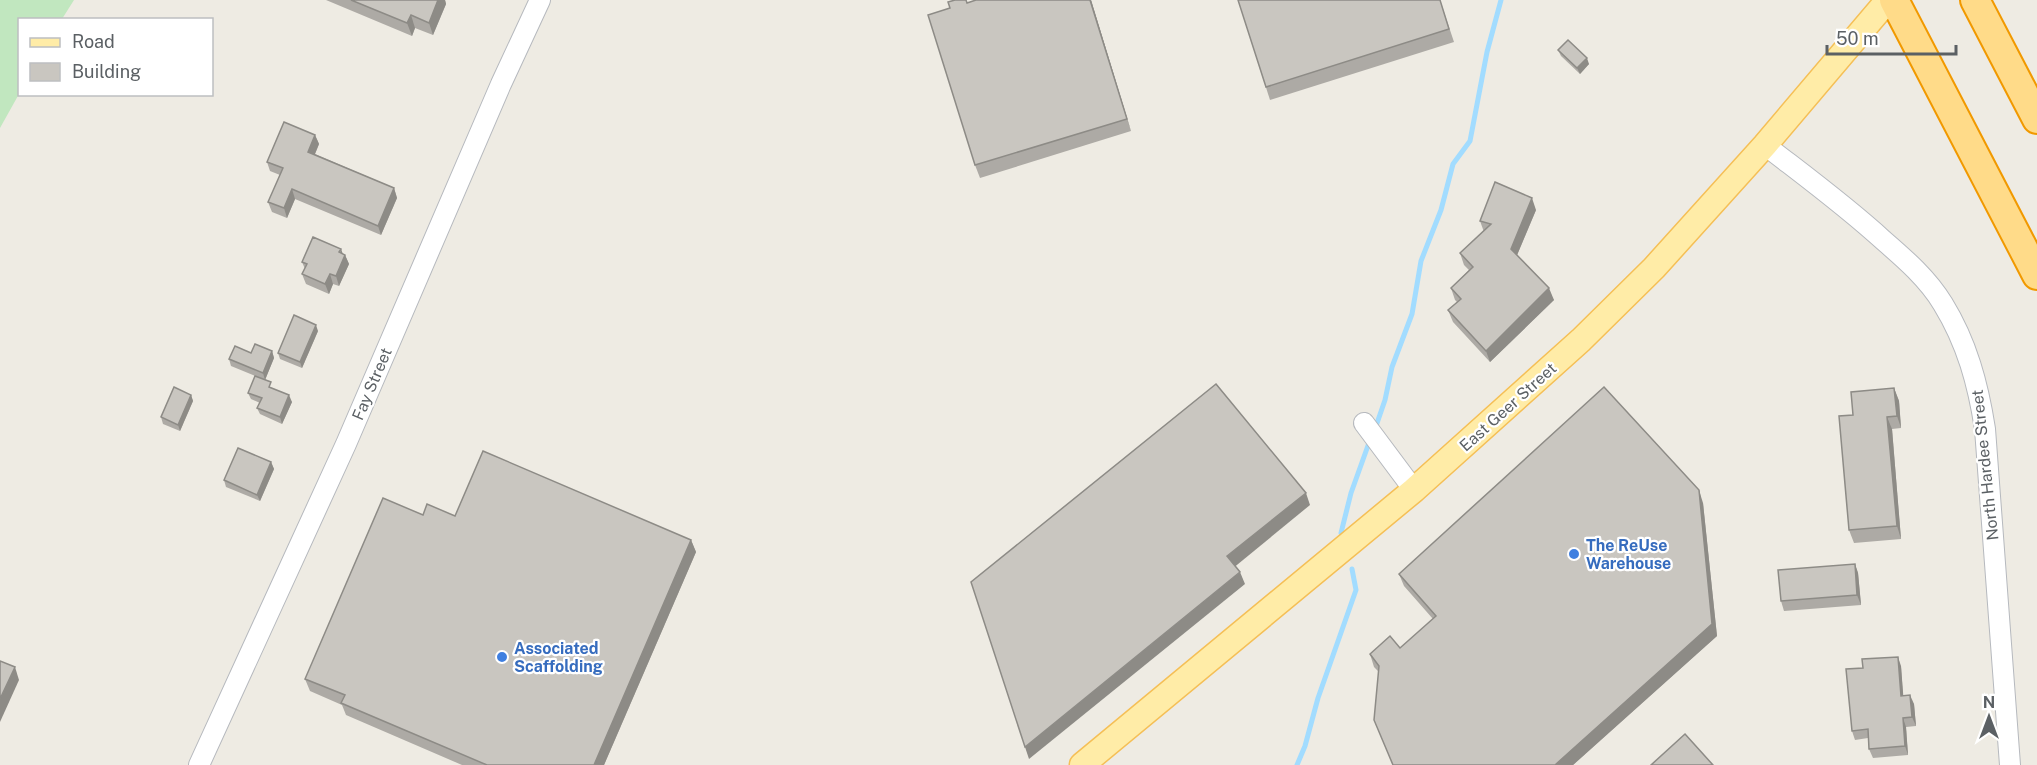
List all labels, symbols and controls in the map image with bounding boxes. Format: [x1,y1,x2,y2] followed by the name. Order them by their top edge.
[18,18,213,96] legend
[1827,18,1956,56] scale bar
[1836,28,1879,49] text: 50 m
[72,31,115,52] text: Road
[72,61,141,82] text: Building
[348,345,396,423] street label: Fay Street
[1456,359,1560,455] street label: East Geer Street
[1968,389,2002,541] street label: North Hardee Street
[1586,536,1671,573] place label: The ReUse Warehouse
[1567,547,1581,561] marker: The ReUse Warehouse
[514,639,603,676] place label: Associated Scaffolding
[495,650,509,664] marker: Associated Scaffolding
[1959,687,2019,747] north arrow
[1983,693,1995,712] text: N

